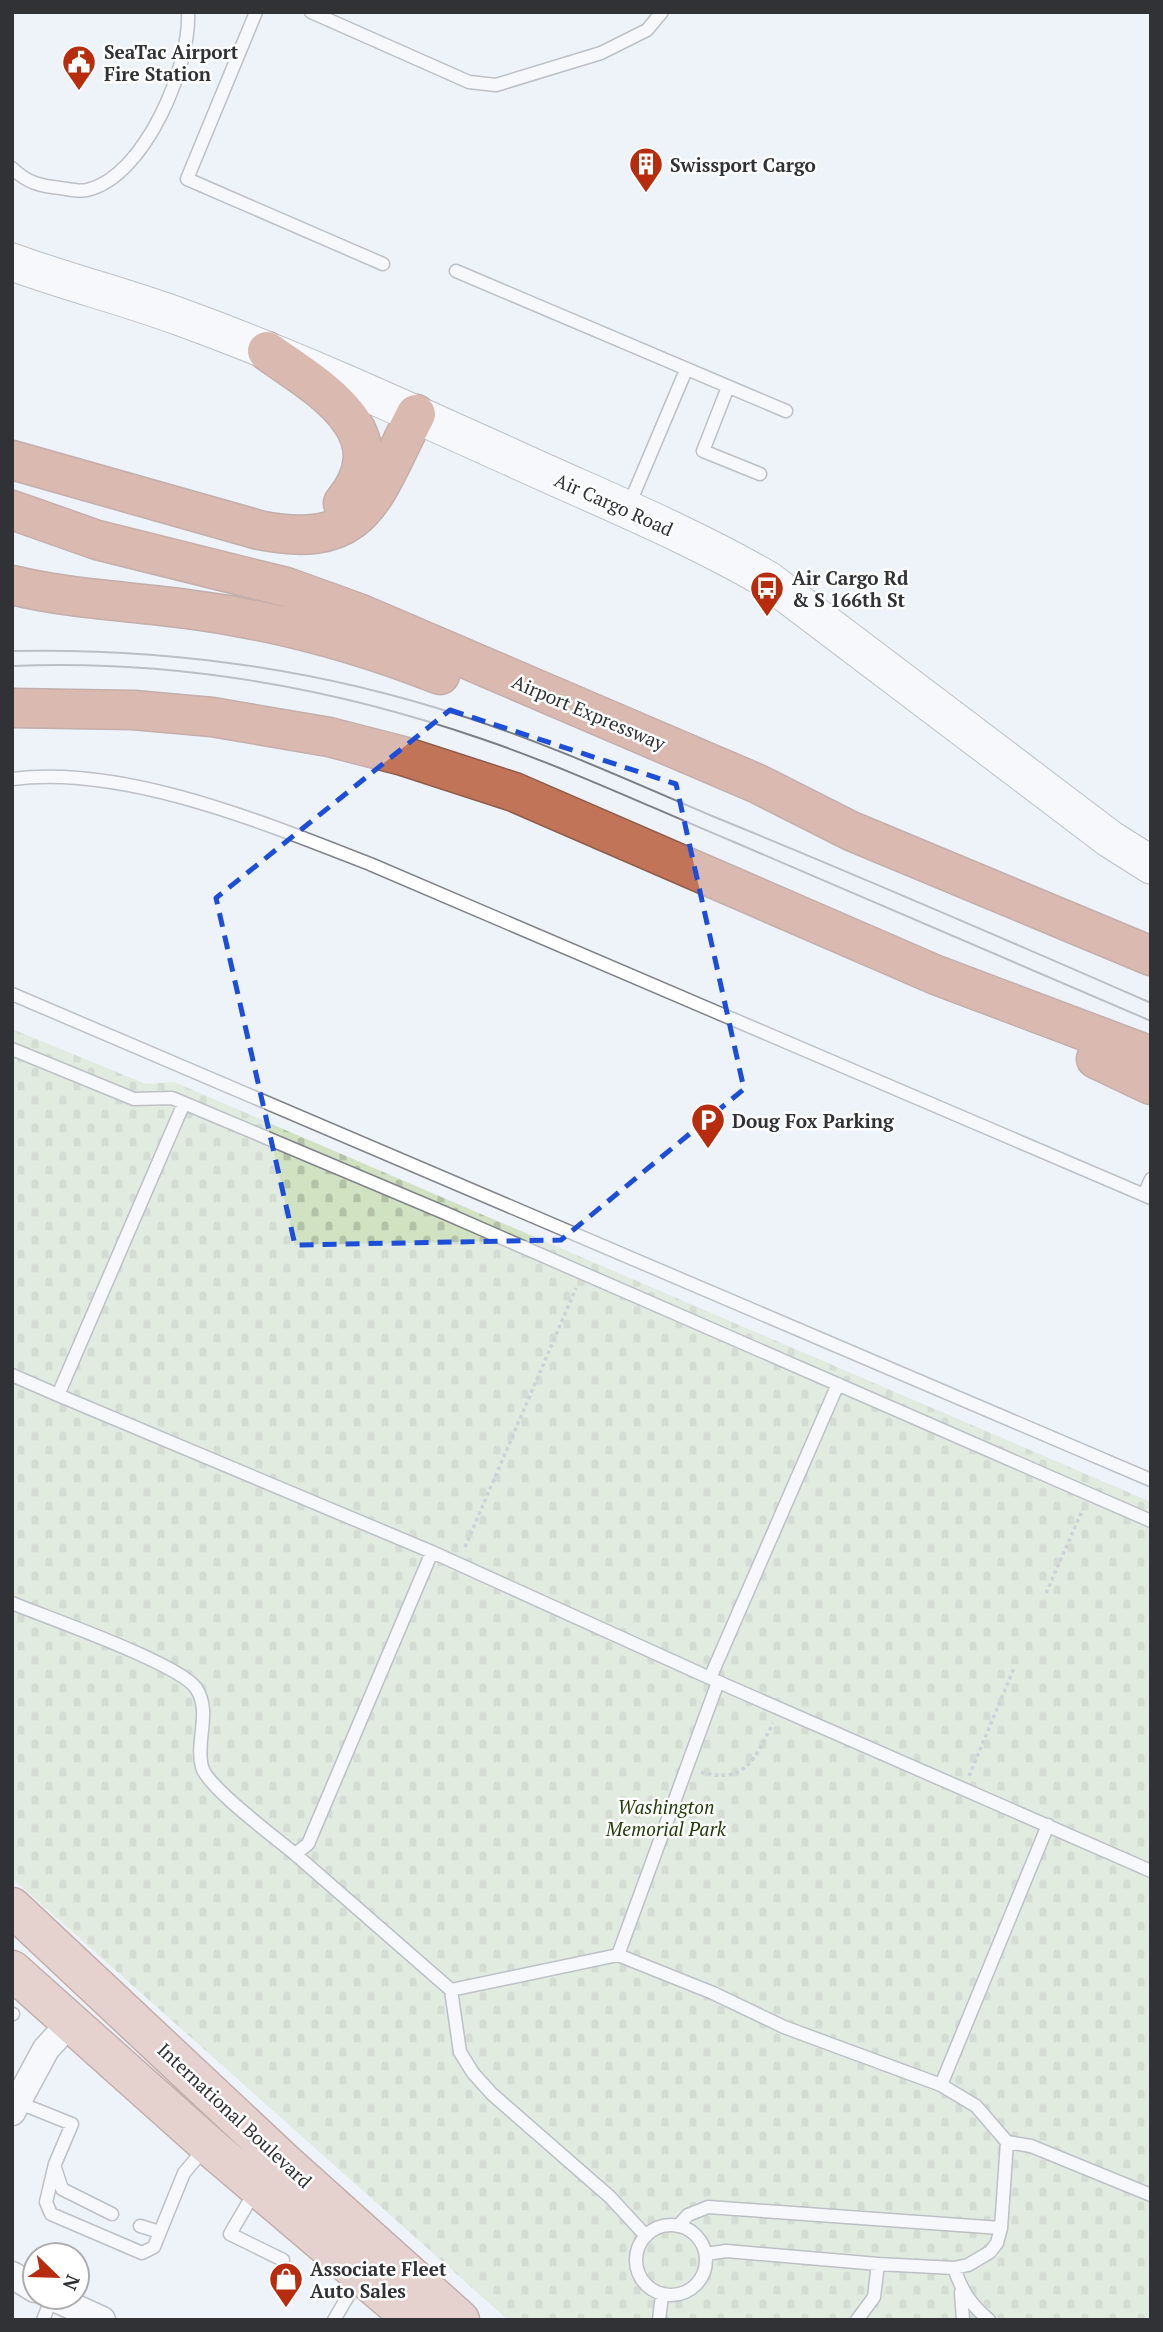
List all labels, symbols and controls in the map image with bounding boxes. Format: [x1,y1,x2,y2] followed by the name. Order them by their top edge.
[104,39,239,86] place label: SeaTac Airport Fire Station
[60,43,98,92] public building icon: SeaTac Airport Fire Station
[627,145,665,194] building icon: Swissport Cargo
[670,152,816,177] place label: Swissport Cargo
[551,467,678,541] street label: Air Cargo Road
[792,565,909,612] place label: Air Cargo Rd & S 166th St
[748,569,786,618] bus stop icon: Air Cargo Rd & S 166th St
[509,668,670,756] street label: Airport Expressway
[689,1101,727,1150] parking icon: Doug Fox Parking
[732,1108,895,1133] place label: Doug Fox Parking
[605,1794,727,1841] park label: Washington Memorial Park
[152,2037,318,2193] street label: International Boulevard
[21,2241,91,2311] north arrow
[310,2256,447,2303] place label: Associate Fleet Auto Sales
[267,2260,305,2309] shop icon: Associate Fleet Auto Sales
[58,2271,86,2295] text: N

